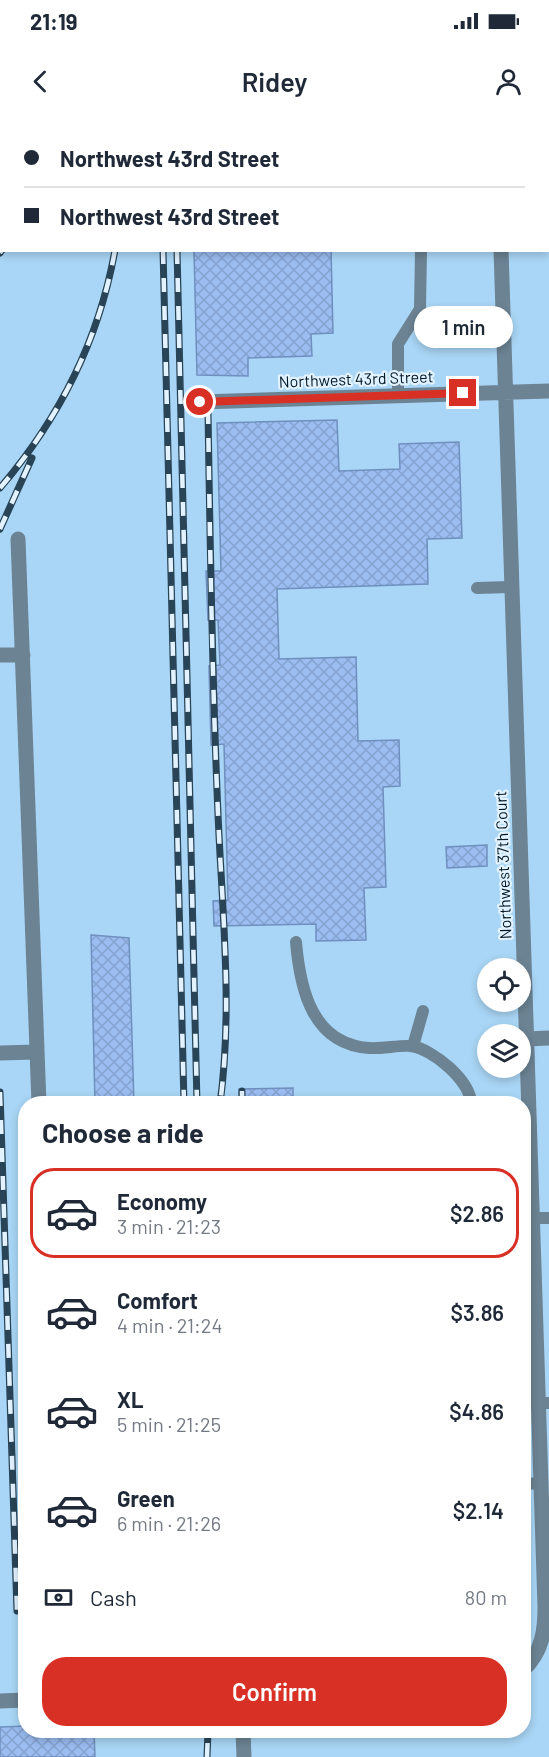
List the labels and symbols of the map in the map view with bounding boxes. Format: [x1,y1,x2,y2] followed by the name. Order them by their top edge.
[414,306,512,348] callout: 1 min
[278,366,434,391] street label: Northwest 43rd Street
[449,379,476,406] route end
[186,388,213,415] route start
[490,790,515,940] street label: Northwest 37th Court

